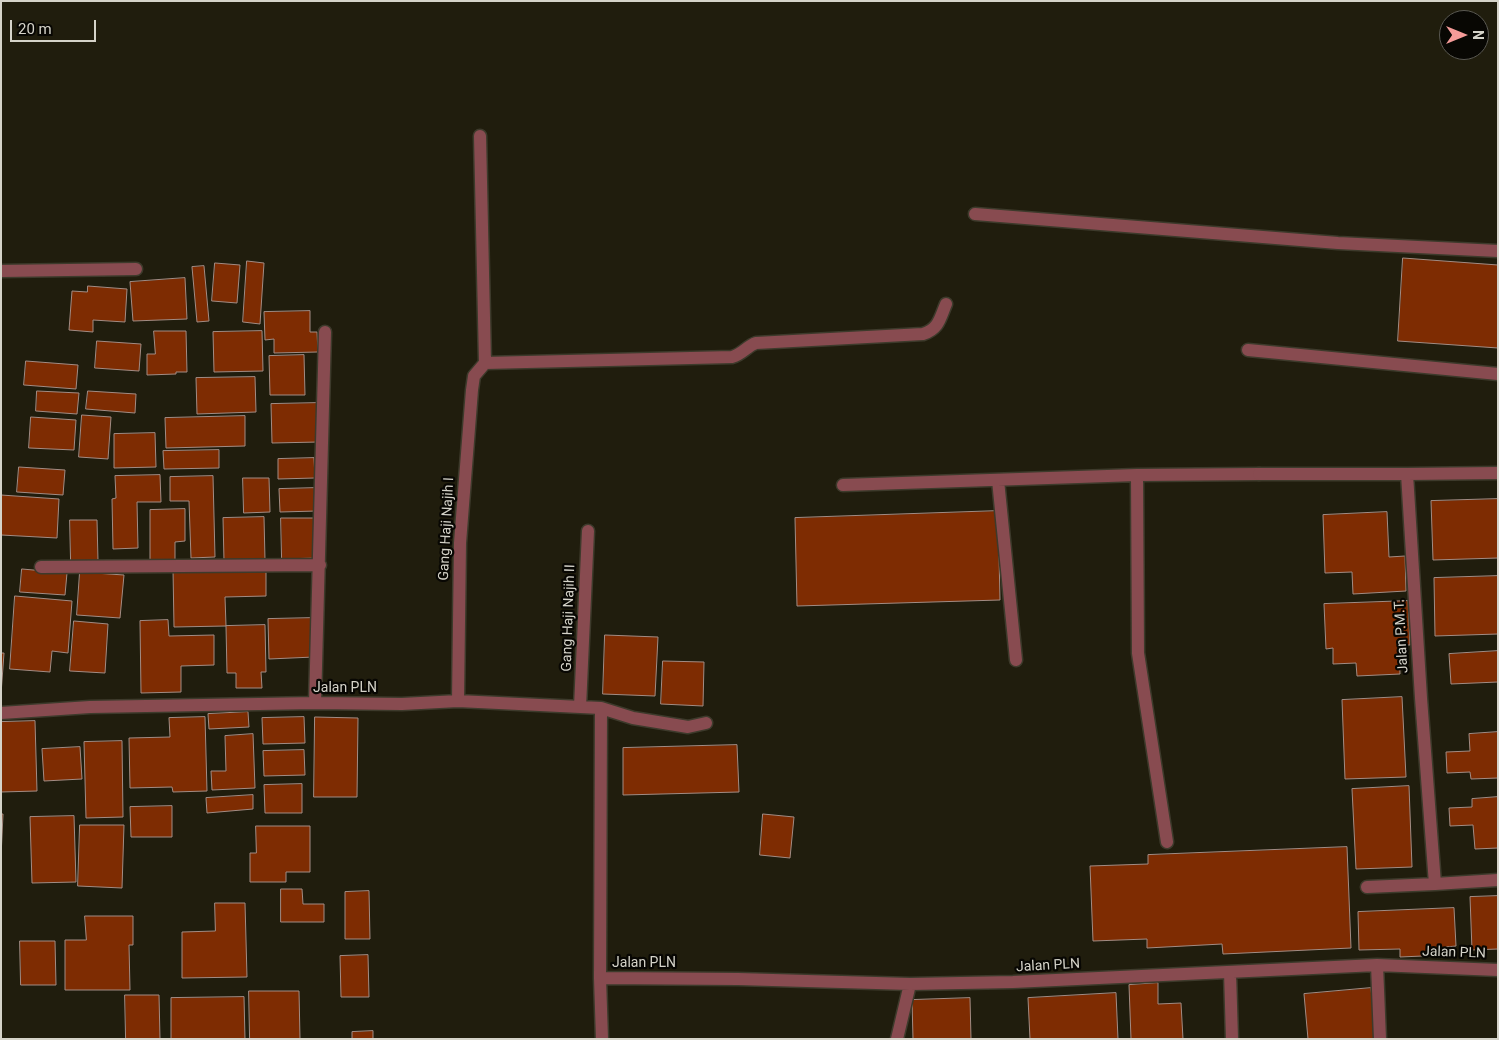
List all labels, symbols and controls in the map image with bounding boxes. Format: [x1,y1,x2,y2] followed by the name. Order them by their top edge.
[12,10,99,42] scale bar
[1439,10,1489,60] north arrow
[18,20,52,38] text: 20 m
[1470,30,1486,40] text: N
[436,477,458,581] street label: Gang Haji Najih I
[559,564,579,672] street label: Gang Haji Najih II
[1392,598,1412,674] street label: Jalan P.M.T.
[313,680,377,696] street label: Jalan PLN
[1422,943,1486,963] street label: Jalan PLN
[612,955,676,971] street label: Jalan PLN
[1016,956,1080,976] street label: Jalan PLN

